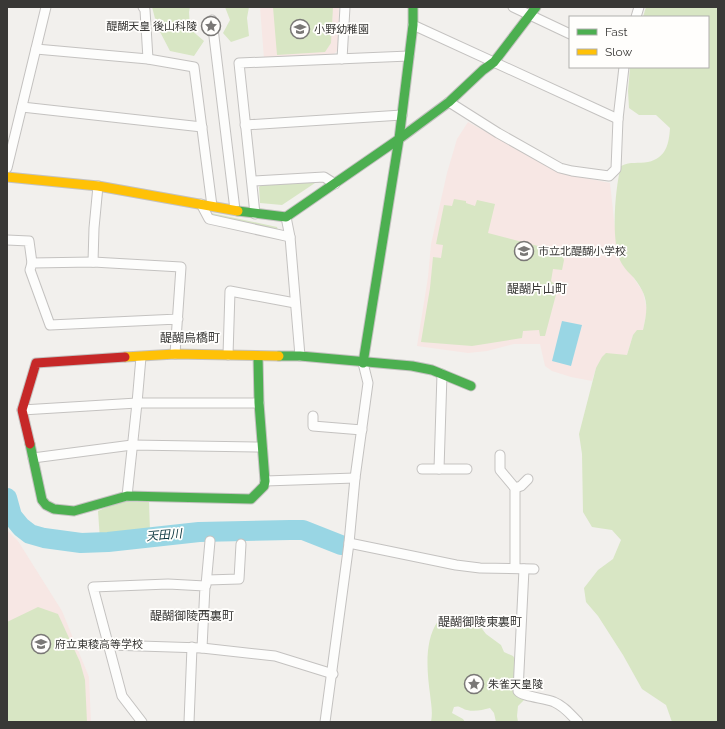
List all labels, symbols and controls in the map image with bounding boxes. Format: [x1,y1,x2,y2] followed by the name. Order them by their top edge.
[200,15,222,37] place icon: 醍醐天皇 後山科陵
[569,16,709,68] legend
[289,18,311,40] school or university icon: 小野幼稚園
[106,20,197,33] place label: 醍醐天皇 後山科陵
[314,23,369,36] place label: 小野幼稚園
[605,25,628,39] text: Fast
[605,45,632,59] text: Slow
[513,240,535,262] school or university icon: 市立北醍醐小学校
[538,245,626,258] place label: 市立北醍醐小学校
[507,282,567,296] district label: 醍醐片山町
[160,331,220,345] district label: 醍醐烏橋町
[145,526,185,544] water label: 天田川
[150,609,234,623] district label: 醍醐御陵西裏町
[438,615,522,629] district label: 醍醐御陵東裏町
[30,633,52,655] school or university icon: 府立東稜高等学校
[55,638,143,651] place label: 府立東稜高等学校
[463,673,485,695] place icon: 朱雀天皇陵
[488,678,543,691] place label: 朱雀天皇陵

